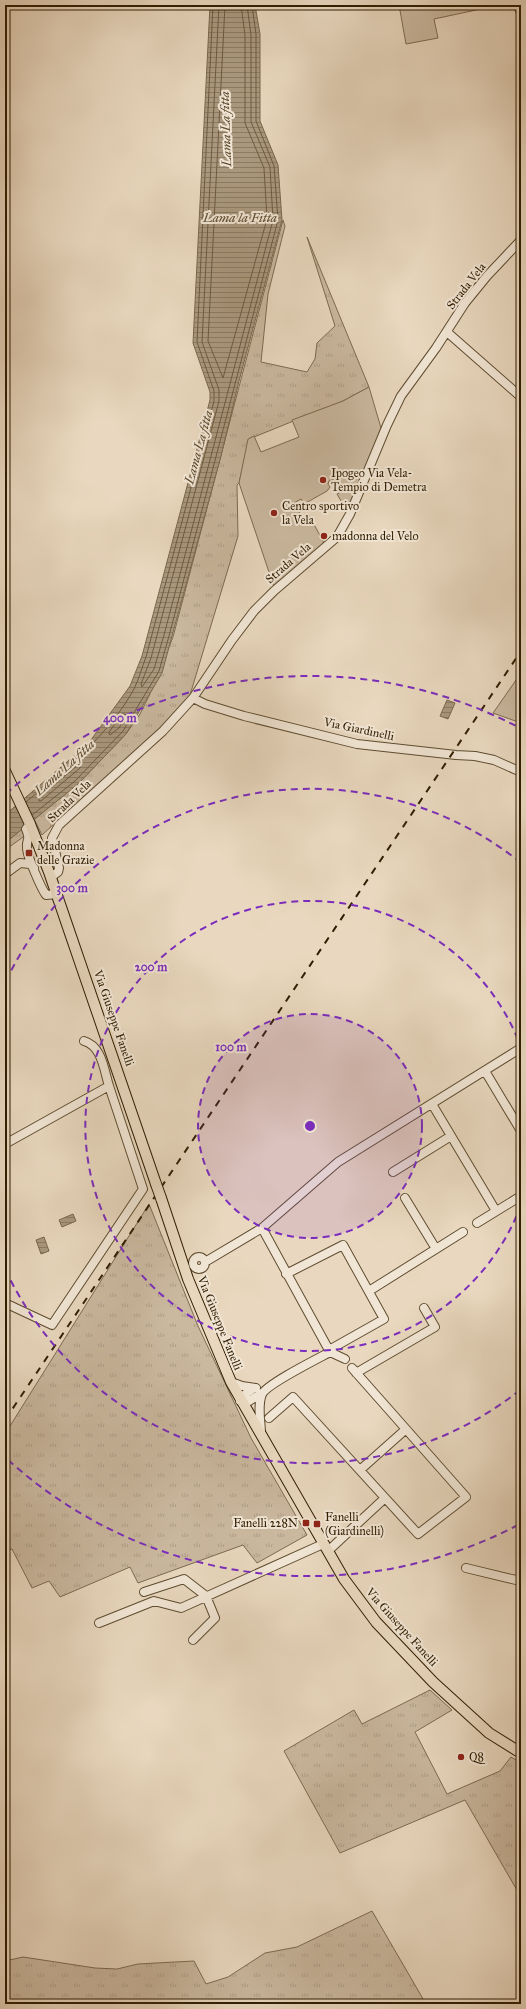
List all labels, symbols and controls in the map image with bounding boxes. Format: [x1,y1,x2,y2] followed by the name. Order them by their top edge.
[217,91,235,168] water label: Lama La fitta
[202,210,277,226] water label: Lama la Fitta
[443,259,489,312] street label: Strada Vela
[181,409,216,487] water label: Lama La fitta
[331,466,427,494] place label: Ipogeo Via Vela- Tempio di Demetra
[318,475,328,485] marker: Ipogeo Via Vela- Tempio di Demetra
[282,499,359,527] place label: Centro sportivo la Vela
[269,508,279,518] marker: Centro sportivo la Vela
[332,529,419,543] place label: madonna del Velo
[319,531,329,541] marker: madonna del Velo
[263,539,314,586] street label: Strada Vela
[103,711,138,726] text: 400 m
[322,715,396,743] street label: Via Giardinelli
[31,737,98,800] water label: Lama La fitta
[44,776,94,825] street label: Strada Vela
[37,839,94,867] place label: Madonna delle Grazie
[24,848,34,858] marker: Madonna delle Grazie
[56,881,89,896] text: 300 m
[135,960,168,974] text: 200 m
[91,967,137,1068] street label: Via Giuseppe Fanelli
[215,1040,248,1054] text: 100 m
[303,1119,317,1133] centre of rings
[194,1273,246,1373] street label: Via Giuseppe Fanelli
[325,1510,384,1538] place label: Fanelli (Giardinelli)
[233,1516,298,1530] place label: Fanelli 228N
[301,1518,311,1528] marker: Fanelli 228N
[312,1519,322,1529] marker: Fanelli (Giardinelli)
[362,1584,441,1670] street label: Via Giuseppe Fanelli
[469,1750,486,1764] place label: Q8
[456,1752,466,1762] marker: Q8

